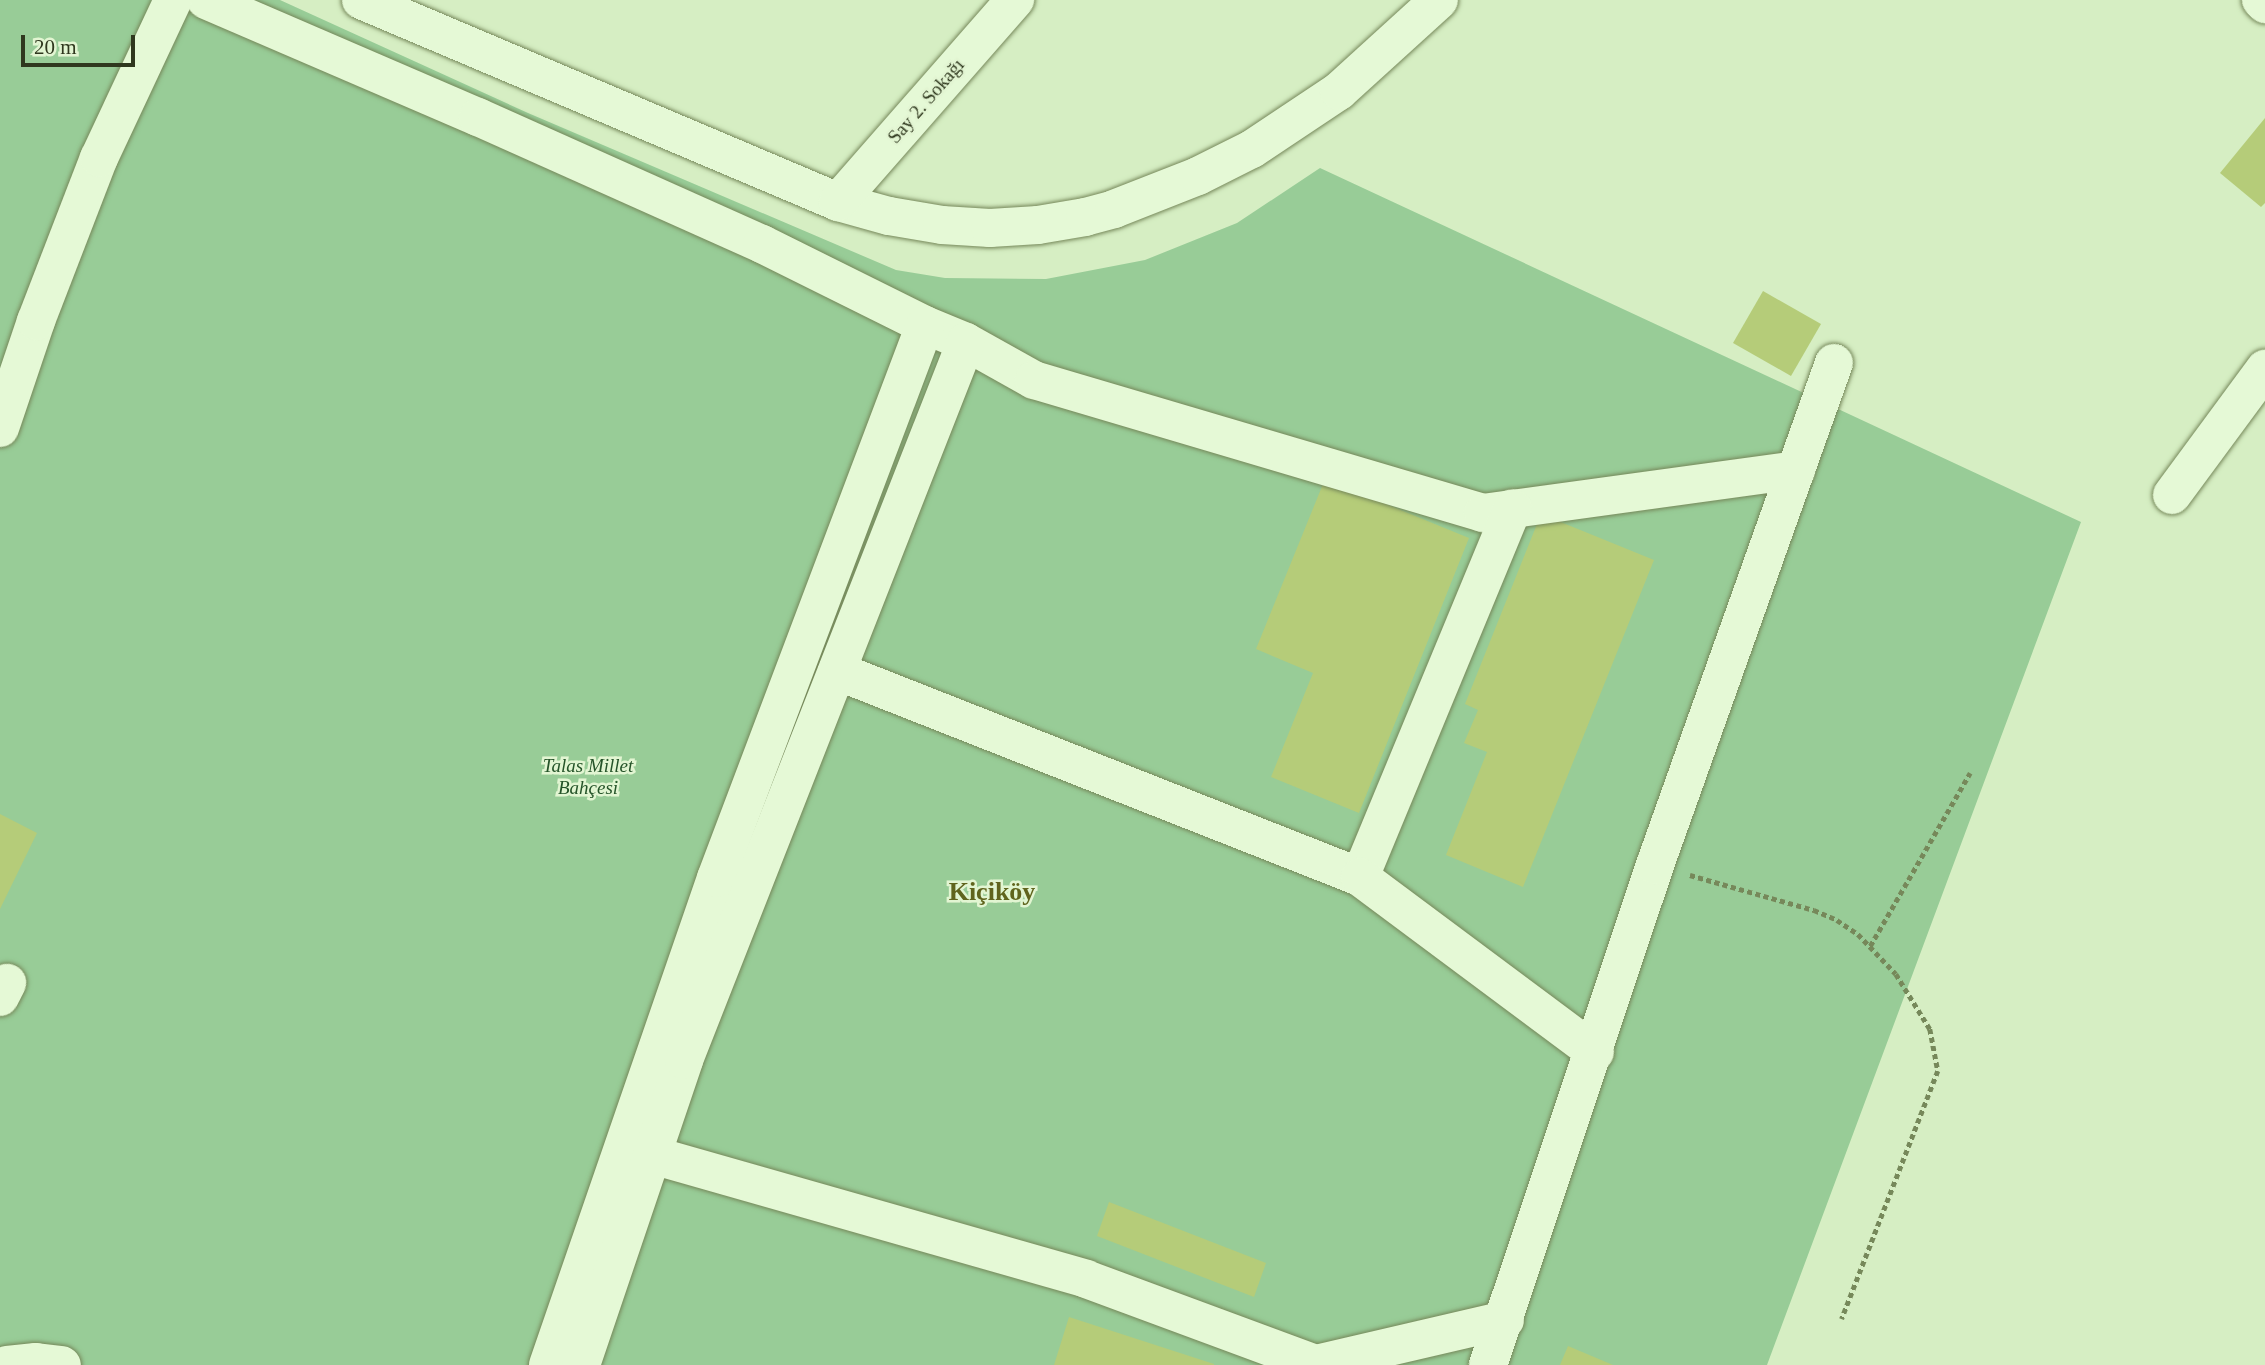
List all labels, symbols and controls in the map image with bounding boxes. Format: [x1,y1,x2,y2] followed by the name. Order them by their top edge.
[24,21,138,65] scale bar
[34,35,77,59] text: 20 m
[883,54,969,148] street label: Say 2. Sokağı
[543,755,633,799] park label: Talas Millet Bahçesi
[949,876,1035,908] district label: Kiçiköy

